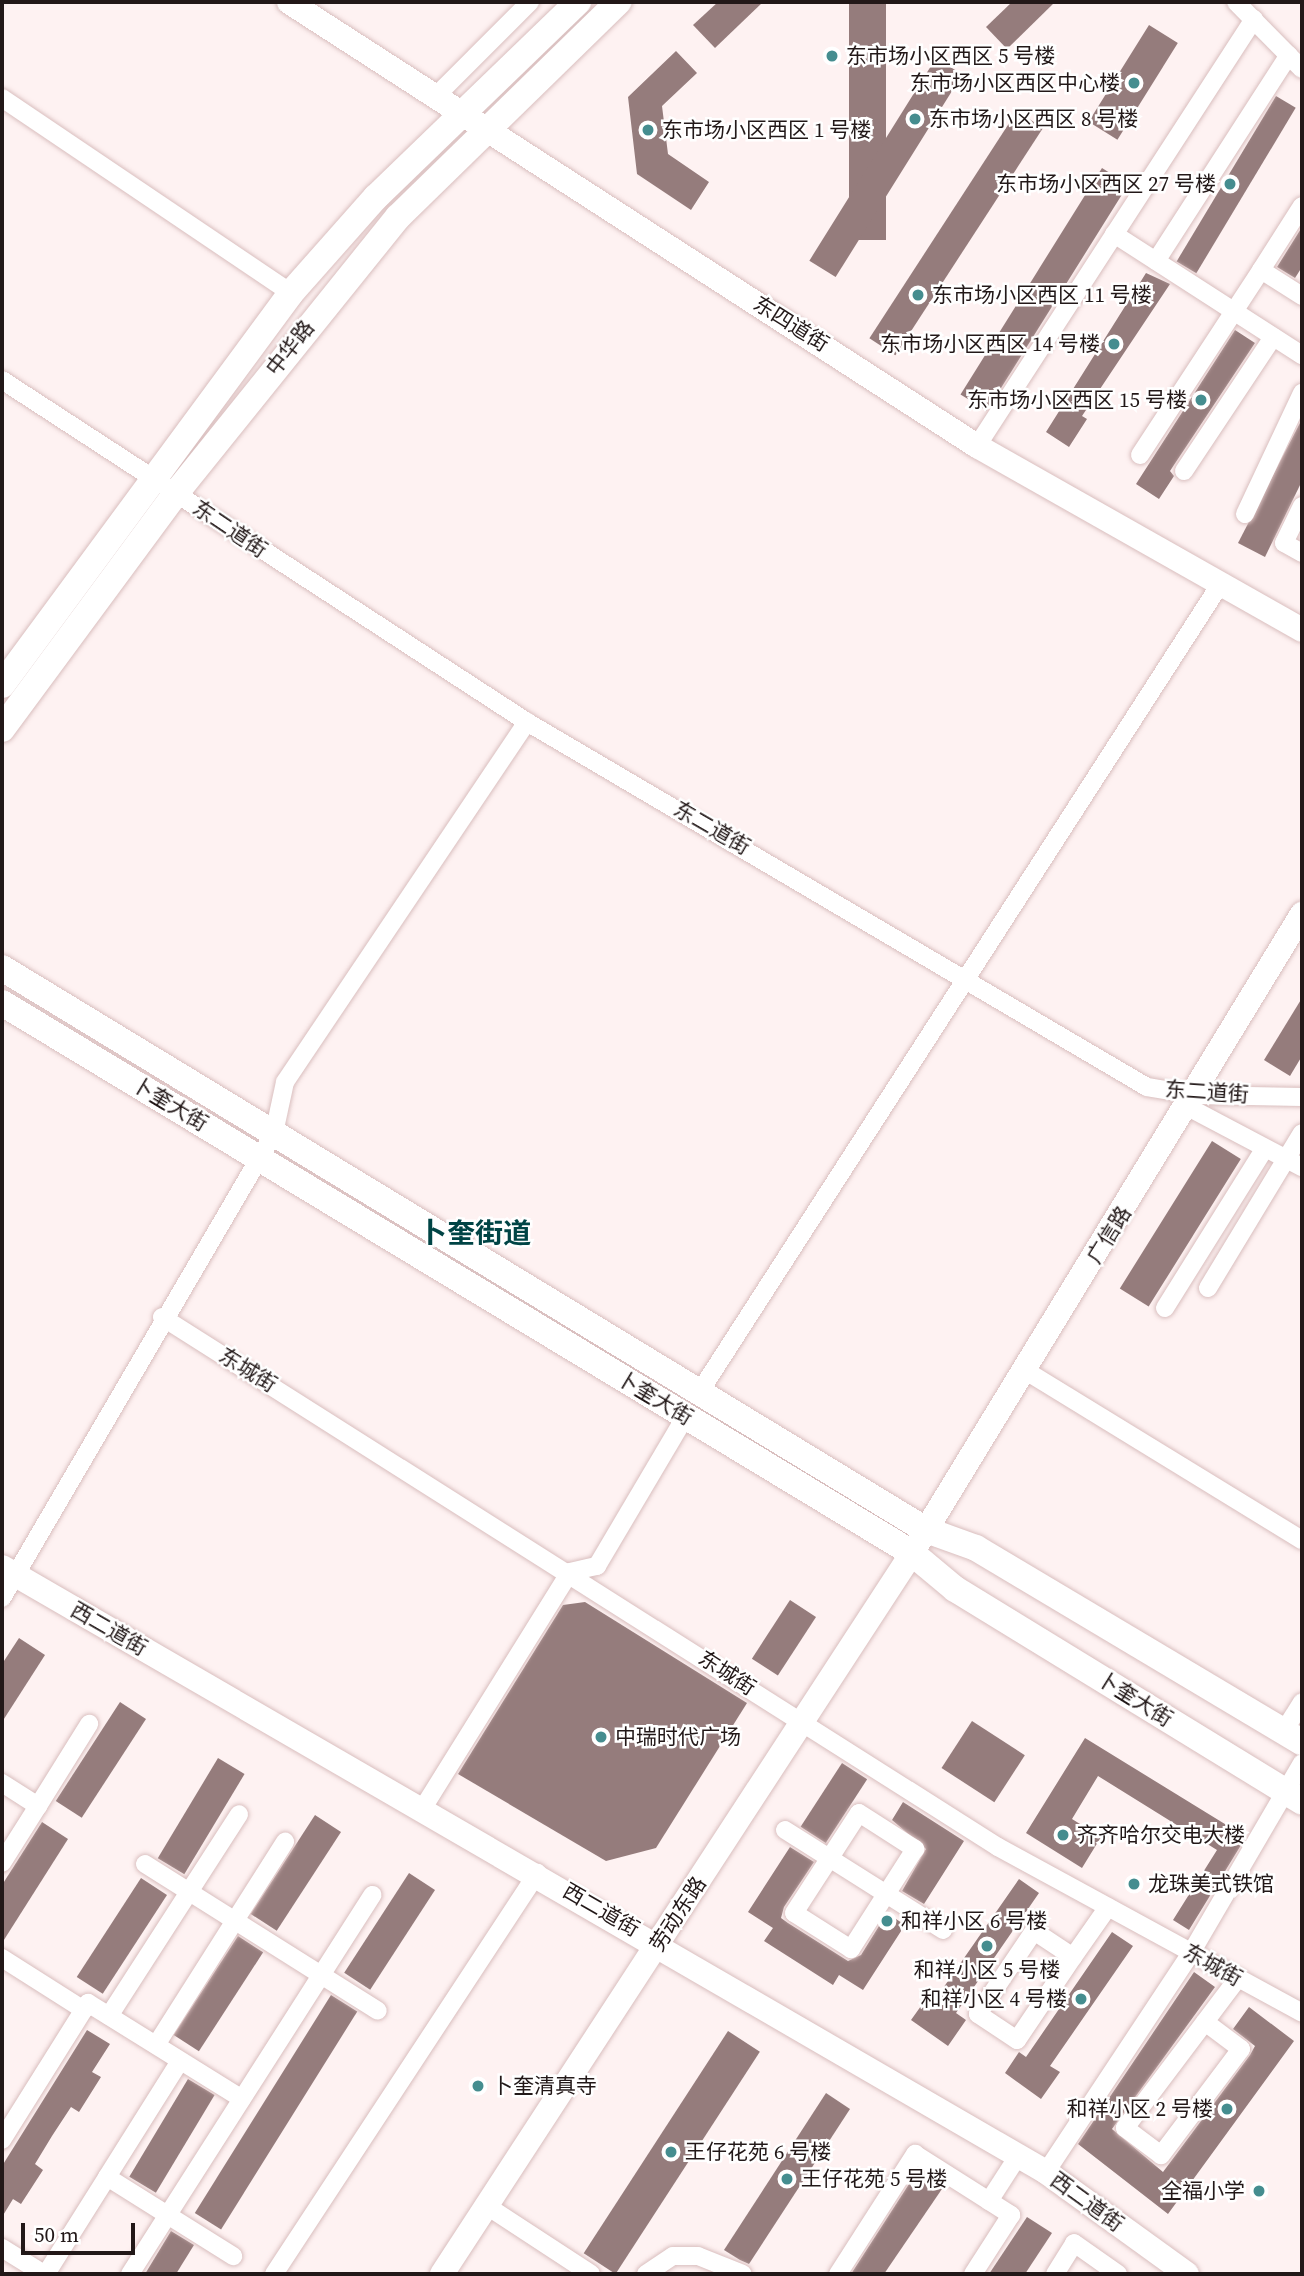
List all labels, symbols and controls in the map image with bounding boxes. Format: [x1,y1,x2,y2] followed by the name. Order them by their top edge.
[846,43,1055,69] place label: 东市场小区西区 5 号楼
[824,48,840,64] marker: 东市场小区西区 5 号楼
[910,70,1120,96] place label: 东市场小区西区中心楼
[1126,75,1142,91] marker: 东市场小区西区中心楼
[929,106,1138,132] place label: 东市场小区西区 8 号楼
[907,111,923,127] marker: 东市场小区西区 8 号楼
[662,117,871,143] place label: 东市场小区西区 1 号楼
[640,122,656,138] marker: 东市场小区西区 1 号楼
[996,171,1216,197] place label: 东市场小区西区 27 号楼
[1222,176,1238,192] marker: 东市场小区西区 27 号楼
[932,282,1152,308] place label: 东市场小区西区 11 号楼
[910,287,926,303] marker: 东市场小区西区 11 号楼
[749,291,833,357] street label: 东四道街
[261,315,319,381] street label: 中华路
[880,331,1100,357] place label: 东市场小区西区 14 号楼
[1106,336,1122,352] marker: 东市场小区西区 14 号楼
[967,387,1187,413] place label: 东市场小区西区 15 号楼
[1193,392,1209,408] marker: 东市场小区西区 15 号楼
[188,495,272,563] street label: 东二道街
[669,796,755,860] street label: 东二道街
[128,1072,212,1136] street label: 卜奎大街
[1164,1077,1250,1107] street label: 东二道街
[1082,1202,1136,1268] street label: 广信路
[419,1216,531,1250] district label: 卜奎街道
[215,1343,281,1397] street label: 东城街
[613,1366,697,1430] street label: 卜奎大街
[66,1597,152,1661] street label: 西二道街
[694,1645,760,1701] street label: 东城街
[1093,1666,1177,1732] street label: 卜奎大街
[615,1724,741,1750] place label: 中瑞时代广场
[593,1729,609,1745] marker: 中瑞时代广场
[1077,1822,1245,1848] place label: 齐齐哈尔交电大楼
[1055,1827,1071,1843] marker: 齐齐哈尔交电大楼
[1148,1871,1274,1897] place label: 龙珠美式铁馆
[645,1872,711,1956] street label: 劳动东路
[1126,1876,1142,1892] marker: 龙珠美式铁馆
[558,1878,644,1942] street label: 西二道街
[901,1908,1047,1934] place label: 和祥小区 6 号楼
[879,1913,895,1929] marker: 和祥小区 6 号楼
[979,1938,995,1954] marker: 和祥小区 5 号楼
[1179,1939,1247,1991] street label: 东城街
[914,1957,1060,1983] place label: 和祥小区 5 号楼
[921,1986,1067,2012] place label: 和祥小区 4 号楼
[1073,1991,1089,2007] marker: 和祥小区 4 号楼
[492,2073,597,2099] place label: 卜奎清真寺
[470,2078,486,2094] marker: 卜奎清真寺
[1067,2096,1213,2122] place label: 和祥小区 2 号楼
[1219,2101,1235,2117] marker: 和祥小区 2 号楼
[685,2139,831,2165] place label: 王仔花苑 6 号楼
[663,2144,679,2160] marker: 王仔花苑 6 号楼
[801,2166,947,2192] place label: 王仔花苑 5 号楼
[1046,2167,1128,2237] street label: 西二道街
[779,2171,795,2187] marker: 王仔花苑 5 号楼
[1161,2178,1245,2204] place label: 全福小学
[1251,2183,1267,2199] marker: 全福小学
[24,2210,138,2254] scale bar
[34,2220,79,2249] text: 50 m

